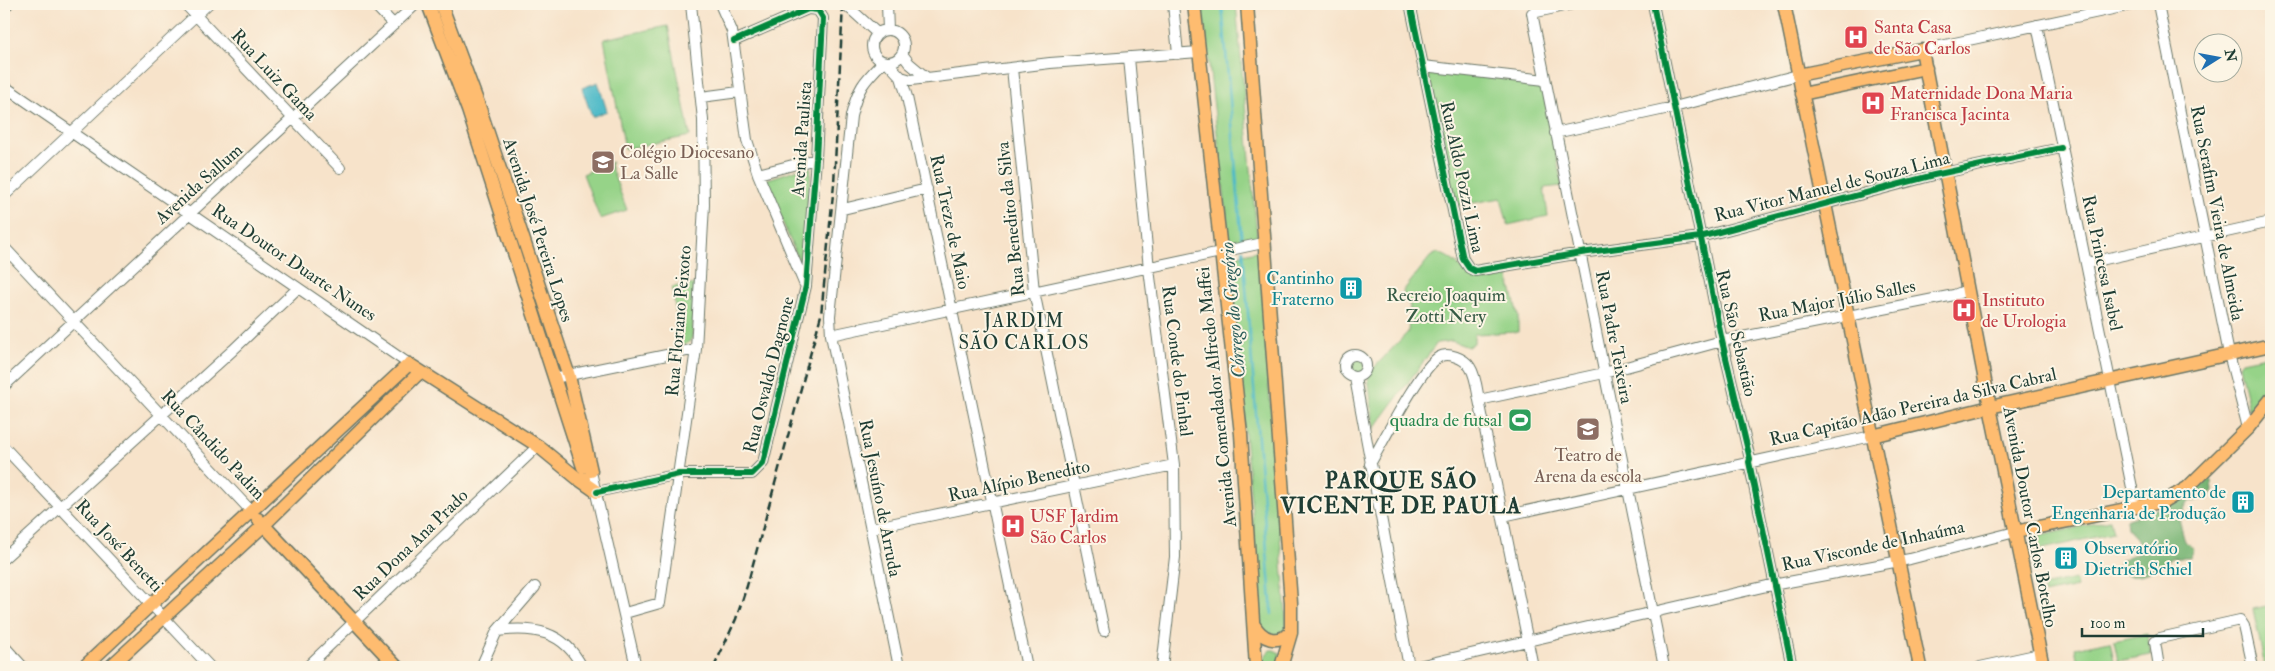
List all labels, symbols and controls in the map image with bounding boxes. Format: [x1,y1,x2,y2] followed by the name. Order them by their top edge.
[1874,16,1971,60] place label: Santa Casa de São Carlos
[226,24,323,126] street label: Rua Luiz Gama
[1843,24,1869,50] hospital icon: Santa Casa de São Carlos
[2192,32,2242,82] north arrow
[2221,47,2240,64] text: N
[786,80,818,199] street label: Avenida Paulista
[1890,82,2073,126] place label: Maternidade Dona Maria Francisca Jacinta
[1860,90,1886,116] hospital icon: Maternidade Dona Maria Francisca Jacinta
[1435,99,1489,255] street label: Rua Aldo Pozzi Lima
[2185,103,2249,323] street label: Rua Serafim Vieira de Almeida
[497,134,579,325] street label: Avenida José Pereira Lopes
[150,139,248,230] street label: Avenida Sallum
[991,140,1031,298] street label: Rua Benedito da Silva
[620,141,754,185] place label: Colégio Diocesano La Salle
[1712,146,1953,227] street label: Rua Vitor Manuel de Souza Lima
[590,149,616,175] school or university icon: Colégio Diocesano La Salle
[925,153,976,292] street label: Rua Treze de Maio
[2076,193,2128,333] street label: Rua Princesa Isabel
[207,199,381,327] street label: Rua Doutor Duarte Nunes
[1215,241,1251,379] water label: Córrego do Gregório
[661,244,697,397] street label: Rua Floriano Peixoto
[1192,266,1242,529] street label: Avenida Comendador Alfredo Maffei
[1266,267,1334,311] place label: Cantinho Fraterno
[1710,267,1762,399] street label: Rua São Sebastião
[1590,268,1638,406] street label: Rua Padre Teixeira
[1757,274,1917,328] street label: Rua Major Júlio Salles
[1338,275,1364,301] building icon: Cantinho Fraterno
[1156,284,1198,438] street label: Rua Conde do Pinhal
[1386,284,1506,328] park label: Recreio Joaquim Zotti Nery
[1982,289,2067,333] place label: Instituto de Urologia
[738,294,800,456] street label: Rua Osvaldo Dagnone
[1951,297,1977,323] hospital icon: Instituto de Urologia
[958,309,1090,355] district label: JARDIM SÃO CARLOS
[1767,363,2059,451] street label: Rua Capitão Adão Pereira da Silva Cabral
[156,385,270,505] street label: Rua Cândido Padim
[1997,404,2063,630] street label: Avenida Doutor Carlos Botelho
[1507,407,1533,433] sports icon: quadra de futsal
[1390,409,1502,432] place label: quadra de futsal
[1575,416,1601,442] school or university icon: Teatro de Arena da escola
[853,417,907,579] street label: Rua Jesuíno de Arruda
[1533,444,1642,488] place label: Teatro de Arena da escola
[946,455,1092,507] street label: Rua Alípio Benedito
[1279,466,1522,520] district label: PARQUE SÃO VICENTE DE PAULA
[2051,481,2226,525] place label: Departamento de Engenharia de Produção
[349,484,474,606] street label: Rua Dona Ana Prado
[2230,489,2256,515] building icon: Departamento de Engenharia de Produção
[70,495,168,597] street label: Rua José Benetti
[1030,505,1119,549] place label: USF Jardim São Carlos
[1000,513,1026,539] hospital icon: USF Jardim São Carlos
[1779,515,1967,577] street label: Rua Visconde de Inhaúma
[2084,537,2193,581] place label: Observatório Dietrich Schiel
[2053,545,2079,571] building icon: Observatório Dietrich Schiel
[2082,606,2204,638] scale bar
[2090,614,2126,633] text: 100 m

